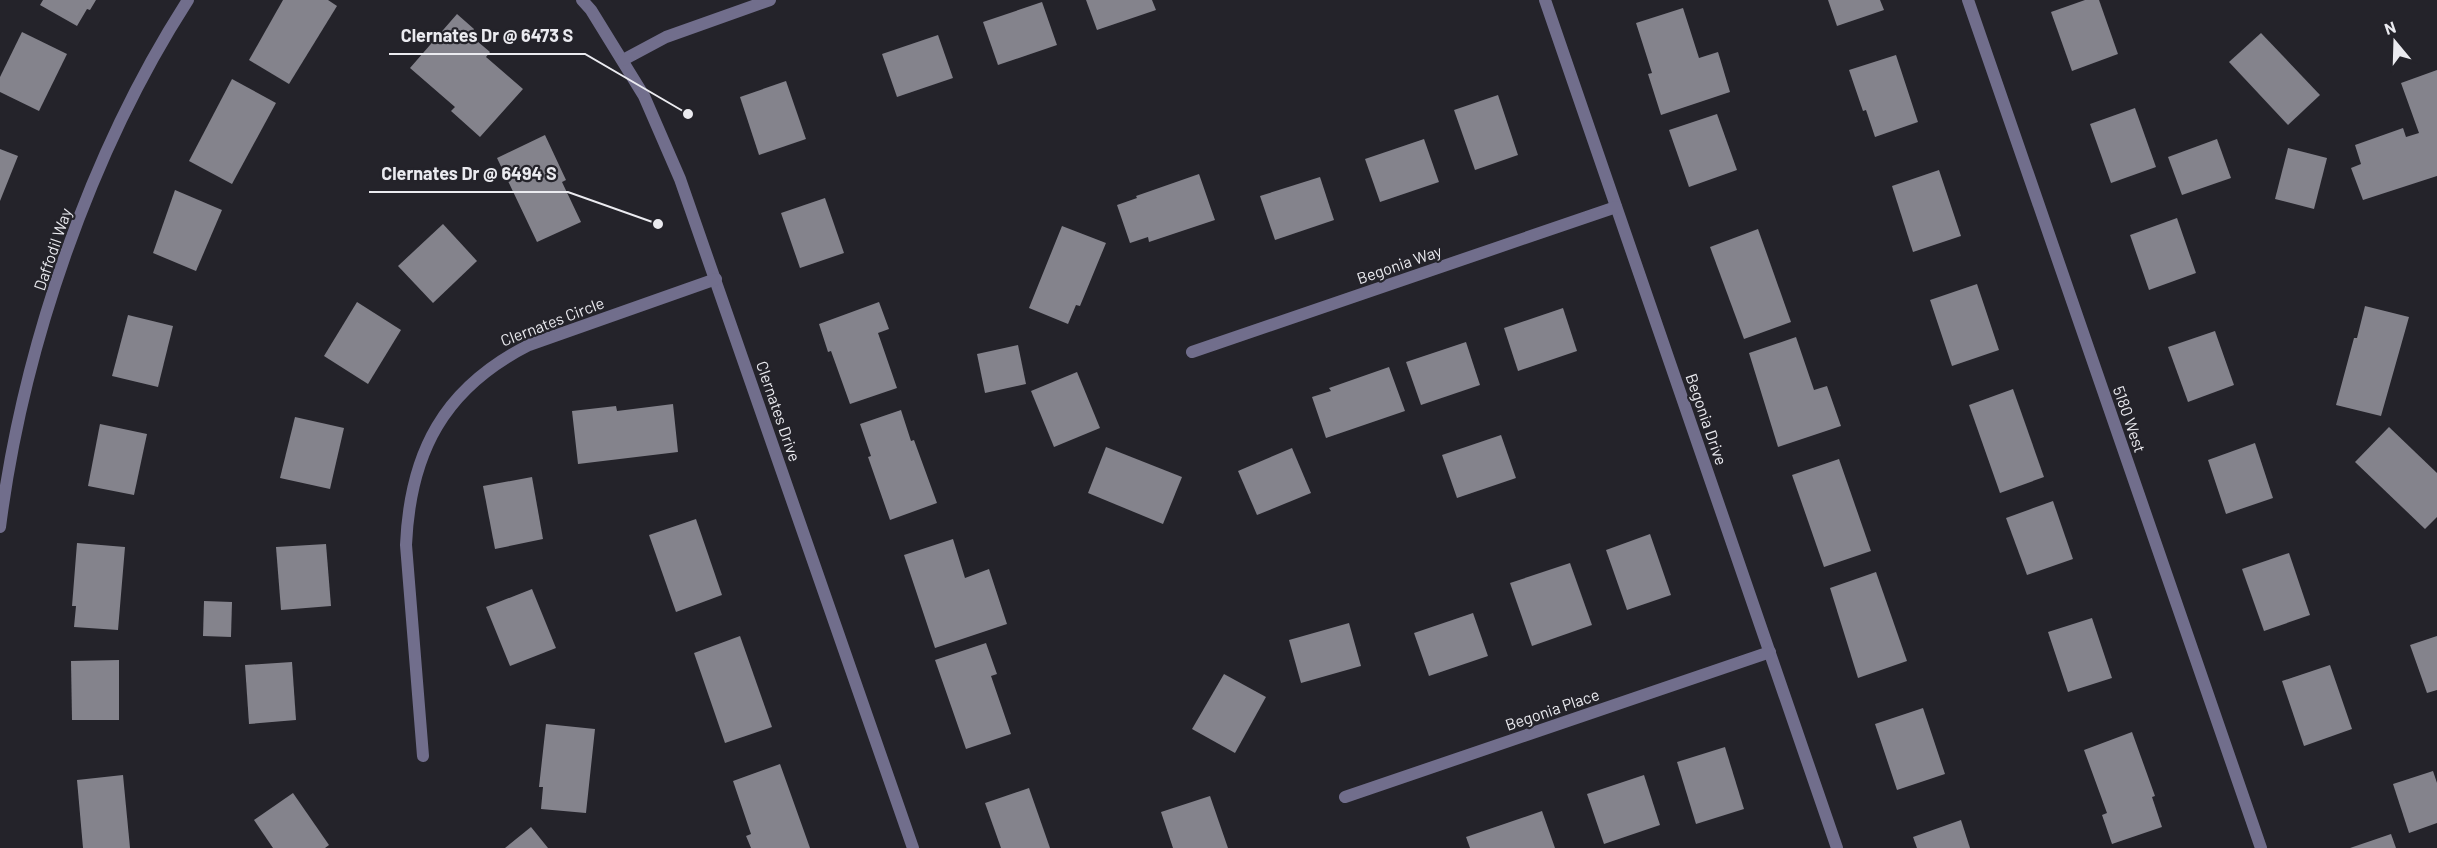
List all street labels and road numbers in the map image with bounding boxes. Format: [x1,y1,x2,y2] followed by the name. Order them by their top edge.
[29,205,75,293] street label: Daffodil Way
[1354,240,1445,287] street label: Begonia Way
[498,293,606,349] street label: Clernates Circle
[753,358,805,464] street label: Clernates Drive
[1682,371,1732,467] street label: Begonia Drive
[2110,383,2150,455] street label: 5180 West
[1503,684,1601,734] street label: Begonia Place

